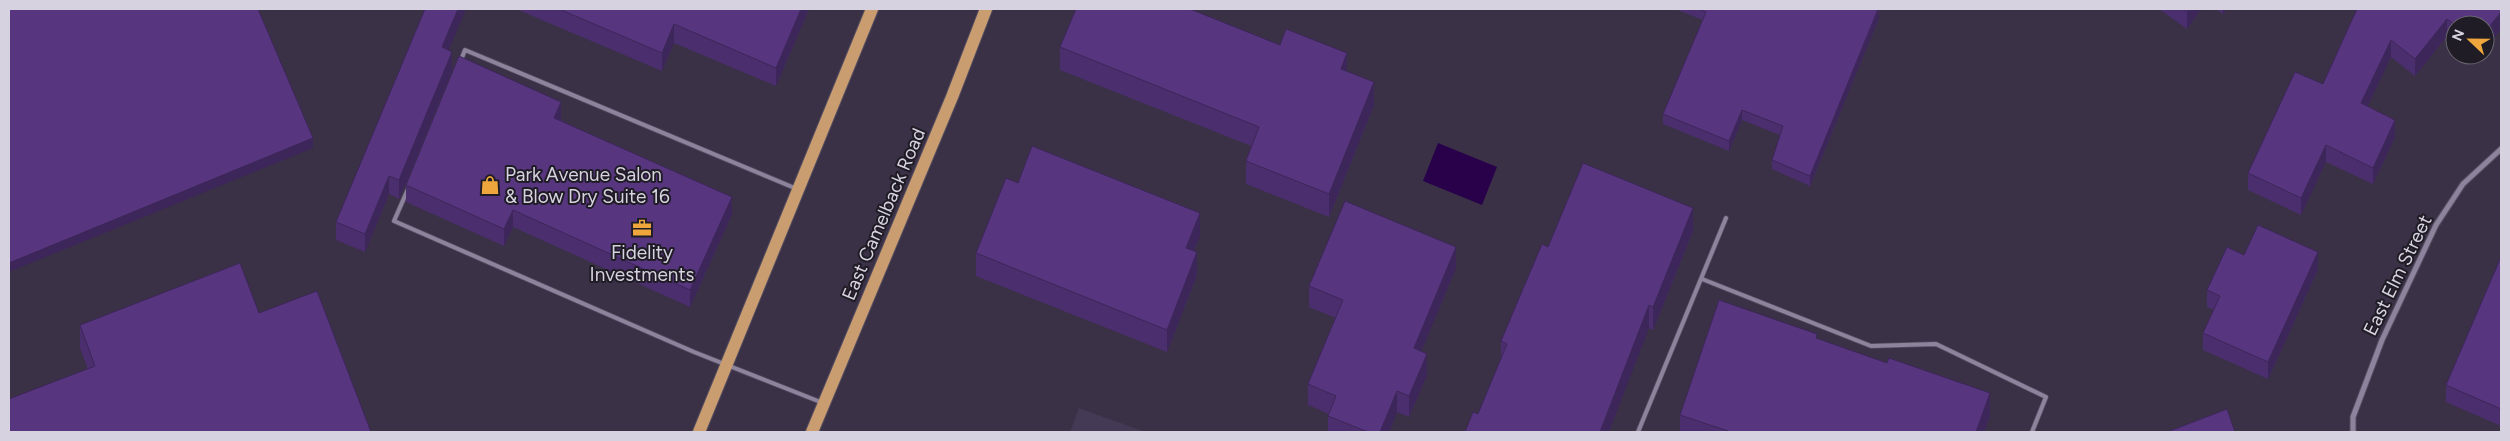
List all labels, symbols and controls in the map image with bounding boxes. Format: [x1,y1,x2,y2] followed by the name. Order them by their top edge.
[2445,15,2495,65] north arrow
[2449,27,2468,44] text: N
[837,125,930,304] street label: East Camelback Road
[505,163,670,208] place label: Park Avenue Salon & Blow Dry Suite 16
[479,174,501,196] shop icon: Park Avenue Salon & Blow Dry Suite 16
[2358,211,2437,339] street label: East Elm Street
[631,217,653,239] office icon: Fidelity Investments
[590,241,695,286] place label: Fidelity Investments

